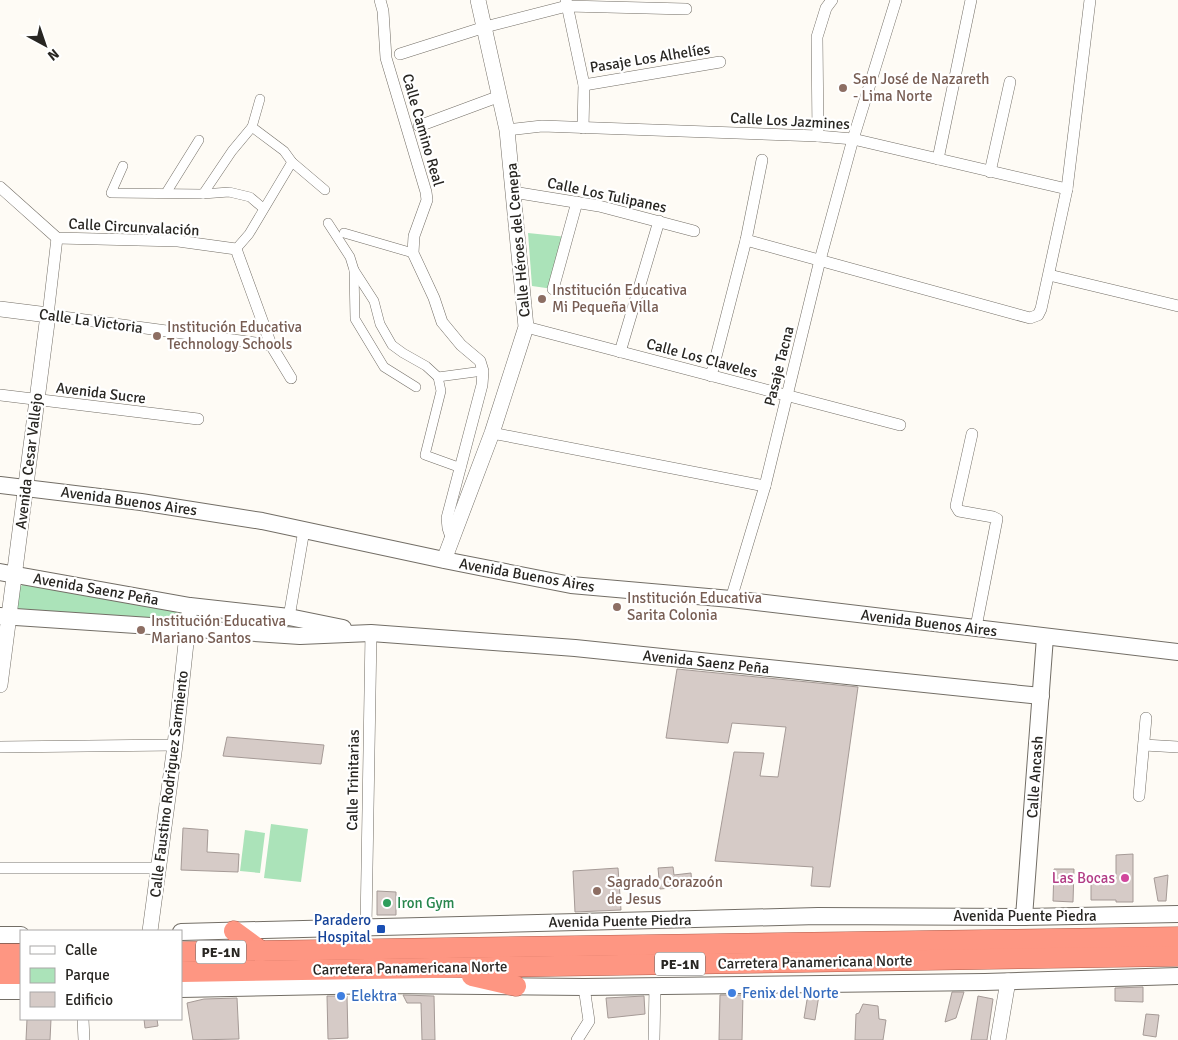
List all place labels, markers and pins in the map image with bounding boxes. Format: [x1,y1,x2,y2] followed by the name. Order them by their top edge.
[853,70,989,105] place label: San José de Nazareth - Lima Norte
[837,82,849,94] marker: San José de Nazareth - Lima Norte
[552,281,687,316] place label: Institución Educativa Mi Pequeña Villa
[536,293,548,305] marker: Institución Educativa Mi Pequeña Villa
[167,318,302,353] place label: Institución Educativa Technology Schools
[151,330,163,342] marker: Institución Educativa Technology Schools
[627,589,762,624] place label: Institución Educativa Sarita Colonia
[611,601,623,613] marker: Institución Educativa Sarita Colonia
[151,612,286,647] place label: Institución Educativa Mariano Santos
[135,624,147,636] marker: Institución Educativa Mariano Santos
[1052,869,1115,887] place label: Las Bocas
[1119,872,1131,884] marker: Las Bocas
[607,873,723,908] place label: Sagrado Corazoón de Jesus
[591,885,603,897] marker: Sagrado Corazoón de Jesus
[397,894,454,912] place label: Iron Gym
[381,897,393,909] marker: Iron Gym
[314,911,371,946] place label: Paradero Hospital
[375,923,387,935] marker: Paradero Hospital
[742,984,839,1002] place label: Fenix del Norte
[351,987,397,1005] place label: Elektra
[726,987,738,999] marker: Fenix del Norte
[335,990,347,1002] marker: Elektra

